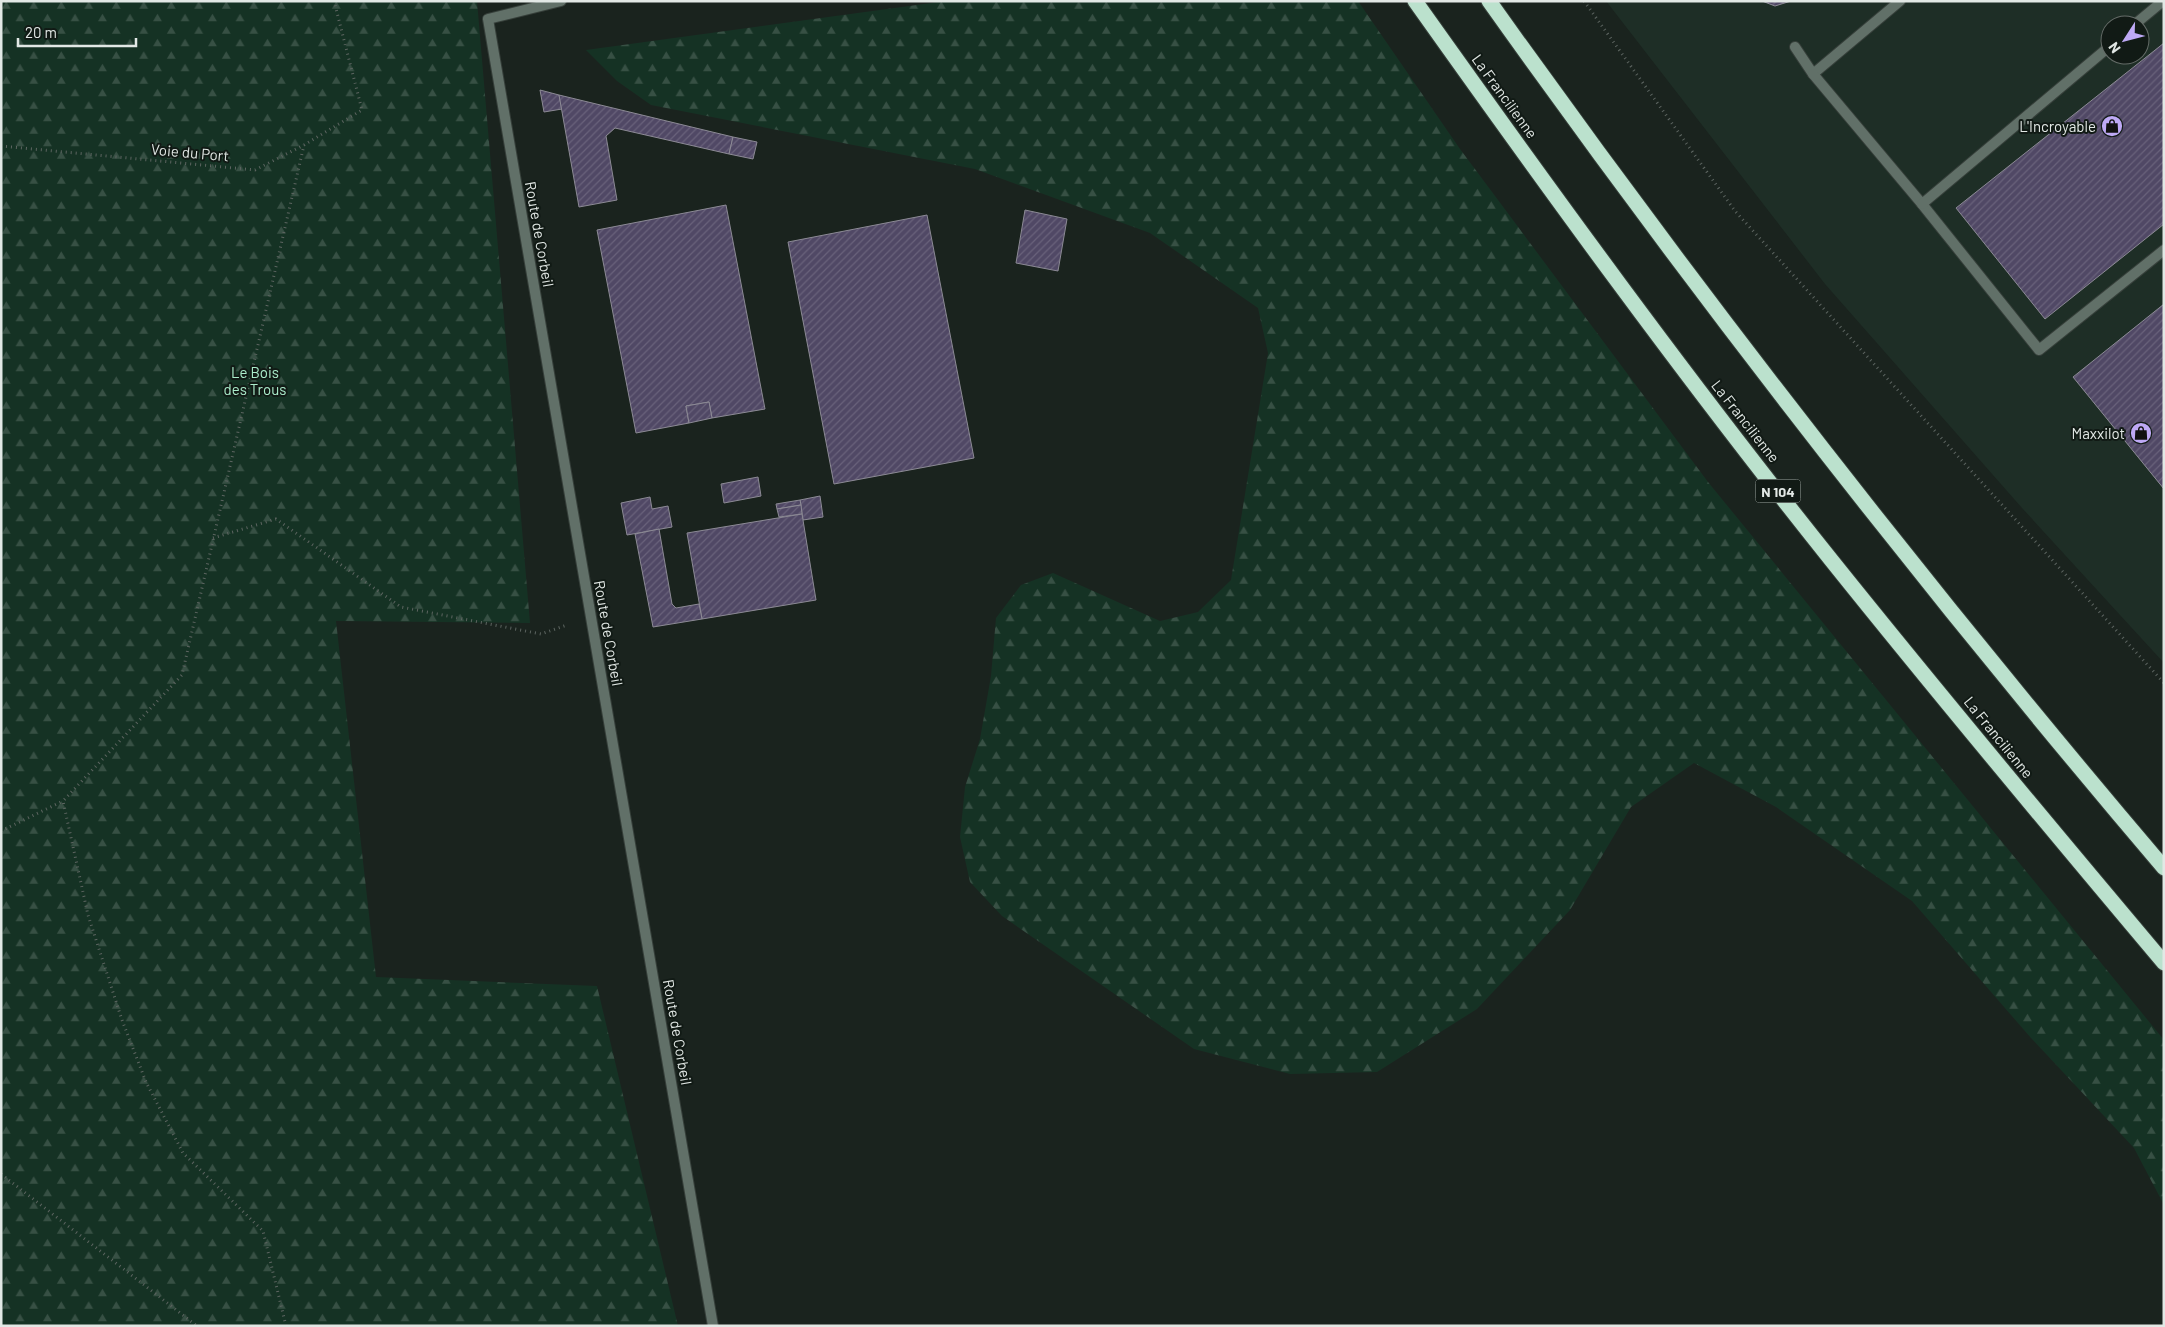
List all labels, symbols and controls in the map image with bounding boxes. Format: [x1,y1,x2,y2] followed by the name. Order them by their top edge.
[18,15,135,47] scale bar
[2100,15,2150,65] north arrow
[25,23,57,41] text: 20 m
[2104,39,2124,57] text: N
[1468,50,1542,142] street label: La Francilienne
[2100,114,2124,138] shop icon: L'Incroyable
[2019,117,2096,135] place label: L'Incroyable
[150,140,230,164] street label: Voie du Port
[522,180,558,288] street label: Route de Corbeil
[224,363,286,398] park label: Le Bois des Trous
[1708,376,1784,466] street label: La Francilienne
[2129,421,2153,445] shop icon: Maxxilot
[2071,424,2125,442] place label: Maxxilot
[1756,480,1800,502] road number: N 104
[591,579,627,687] street label: Route de Corbeil
[1961,693,2037,781] street label: La Francilienne
[660,978,696,1086] street label: Route de Corbeil

